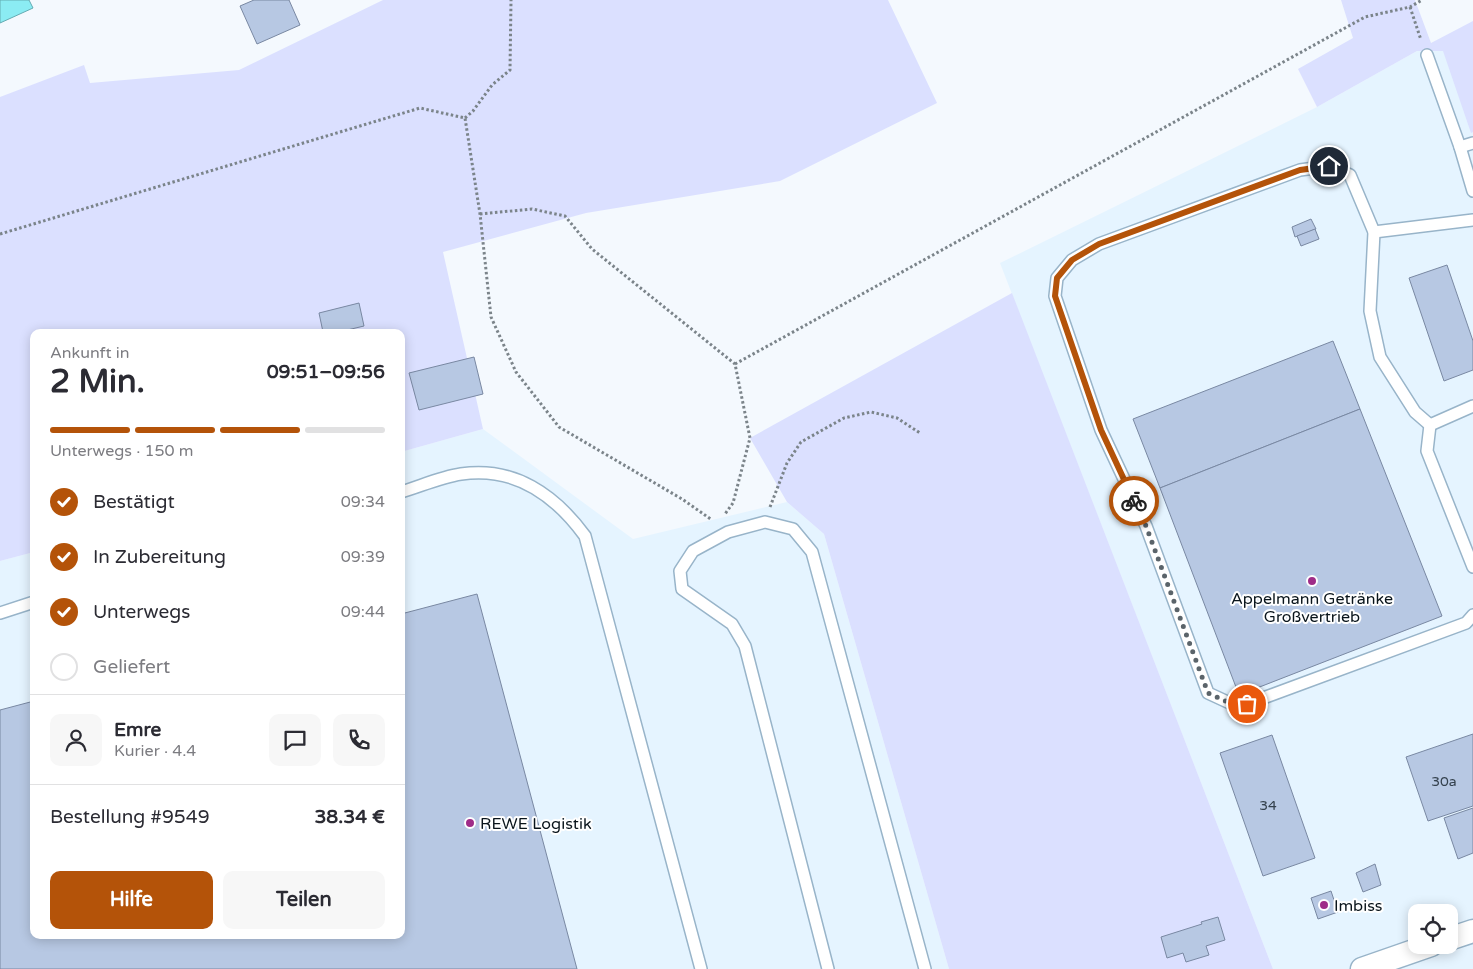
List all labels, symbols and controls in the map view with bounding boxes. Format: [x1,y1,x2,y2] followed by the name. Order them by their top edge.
[1308,145,1350,187] pin
[1315,152,1343,180] icon: home
[50,343,130,363] text: Ankunft in
[267,361,385,383] text: 09:51–09:56
[50,363,145,401] text: 2 Min.
[50,441,193,461] text: Unterwegs · 150 m
[1109,476,1159,526] courier
[1120,487,1148,515] icon: bike
[50,488,78,516] icon: check
[93,491,175,513] text: Bestätigt
[341,492,385,512] text: 09:34
[50,543,78,571] icon: check
[93,546,226,568] text: In Zubereitung
[341,547,385,567] text: 09:39
[1306,575,1318,587] marker: Appelmann Getränke Großvertrieb
[1231,589,1393,627] place label: Appelmann Getränke Großvertrieb
[50,598,78,626] icon: check
[93,601,190,623] text: Unterwegs
[341,602,385,622] text: 09:44
[93,656,170,678] text: Geliefert
[1226,683,1268,725] pin
[1233,690,1261,718] icon: bag
[50,714,102,766] button: person
[269,714,321,766] button: chat
[333,714,385,766] button: phone
[114,719,161,741] text: Emre
[114,741,196,761] text: Kurier · 4.4
[1431,773,1457,790] house number: 30a
[1259,797,1277,814] house number: 34
[50,806,210,828] text: Bestellung #9549
[314,806,385,828] text: 38.34 €
[480,814,592,834] place label: REWE Logistik
[464,817,476,829] marker: REWE Logistik
[50,871,213,929] button: Hilfe
[223,871,385,929] button: Teilen
[1334,896,1383,916] place label: Imbiss
[1318,899,1330,911] marker: Imbiss
[1408,904,1458,954] map controls
[1408,904,1458,954] button: locate

